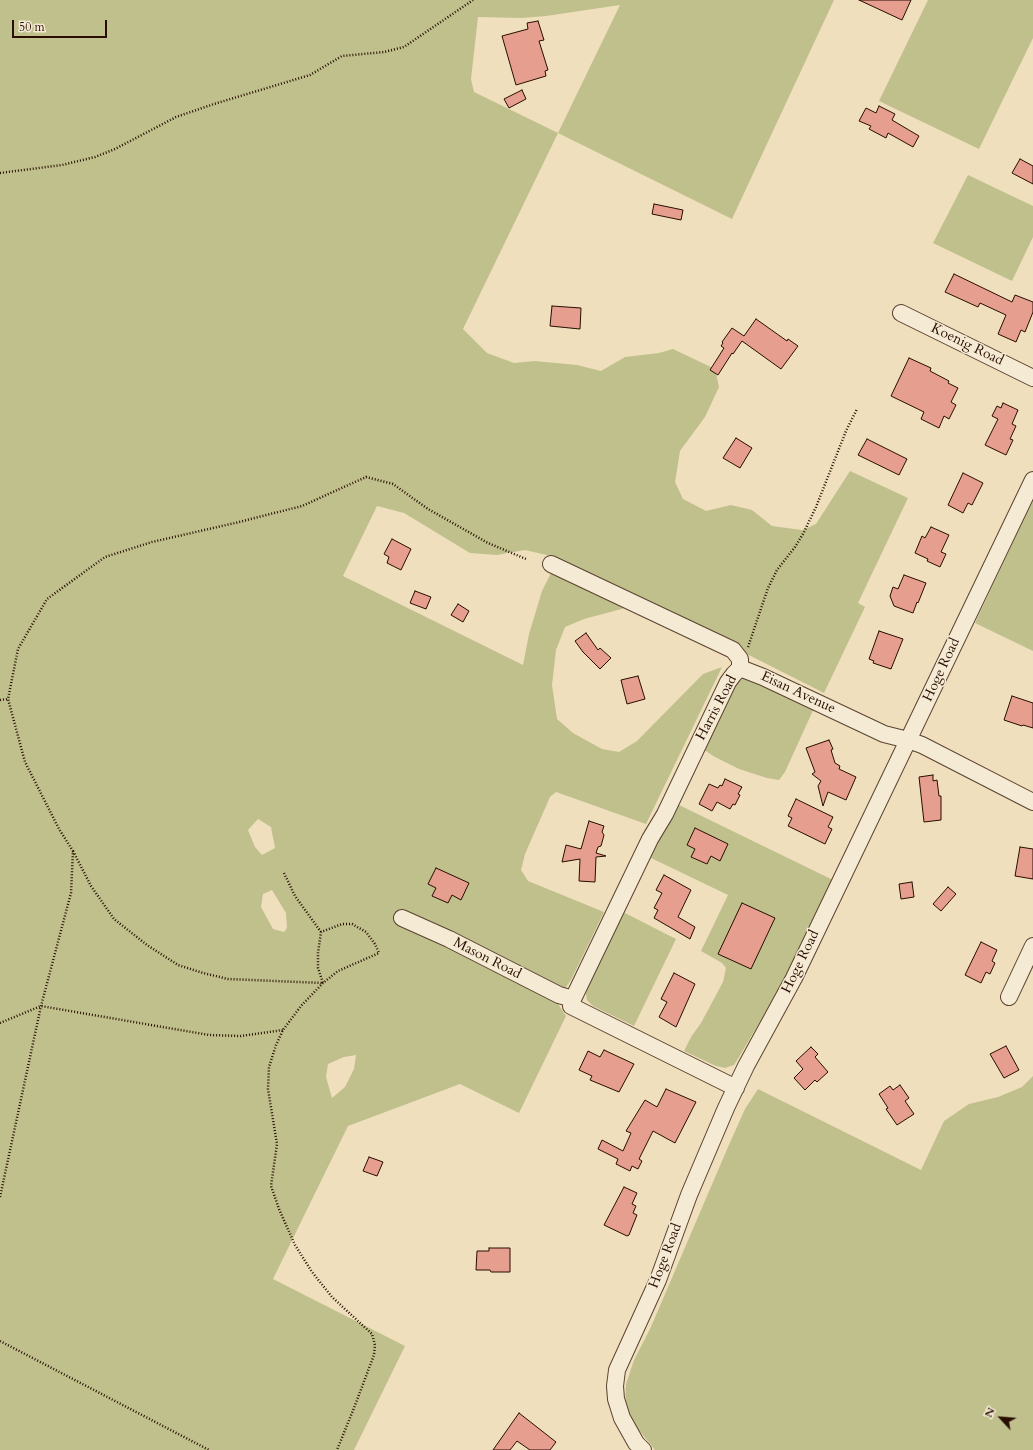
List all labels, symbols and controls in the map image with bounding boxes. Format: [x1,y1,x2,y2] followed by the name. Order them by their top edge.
[14,12,109,38] scale bar
[19,19,45,35] text: 50 m
[928,320,1006,370] street label: Koenig Road
[920,636,964,704] street label: Hoge Road
[758,668,838,718] street label: Eisan Avenue
[693,673,741,743] street label: Harris Road
[779,928,823,996] street label: Hoge Road
[450,935,524,983] street label: Mason Road
[646,1221,686,1291] street label: Hoge Road
[981,1398,1021,1438] north arrow
[981,1405,999,1420] text: N

